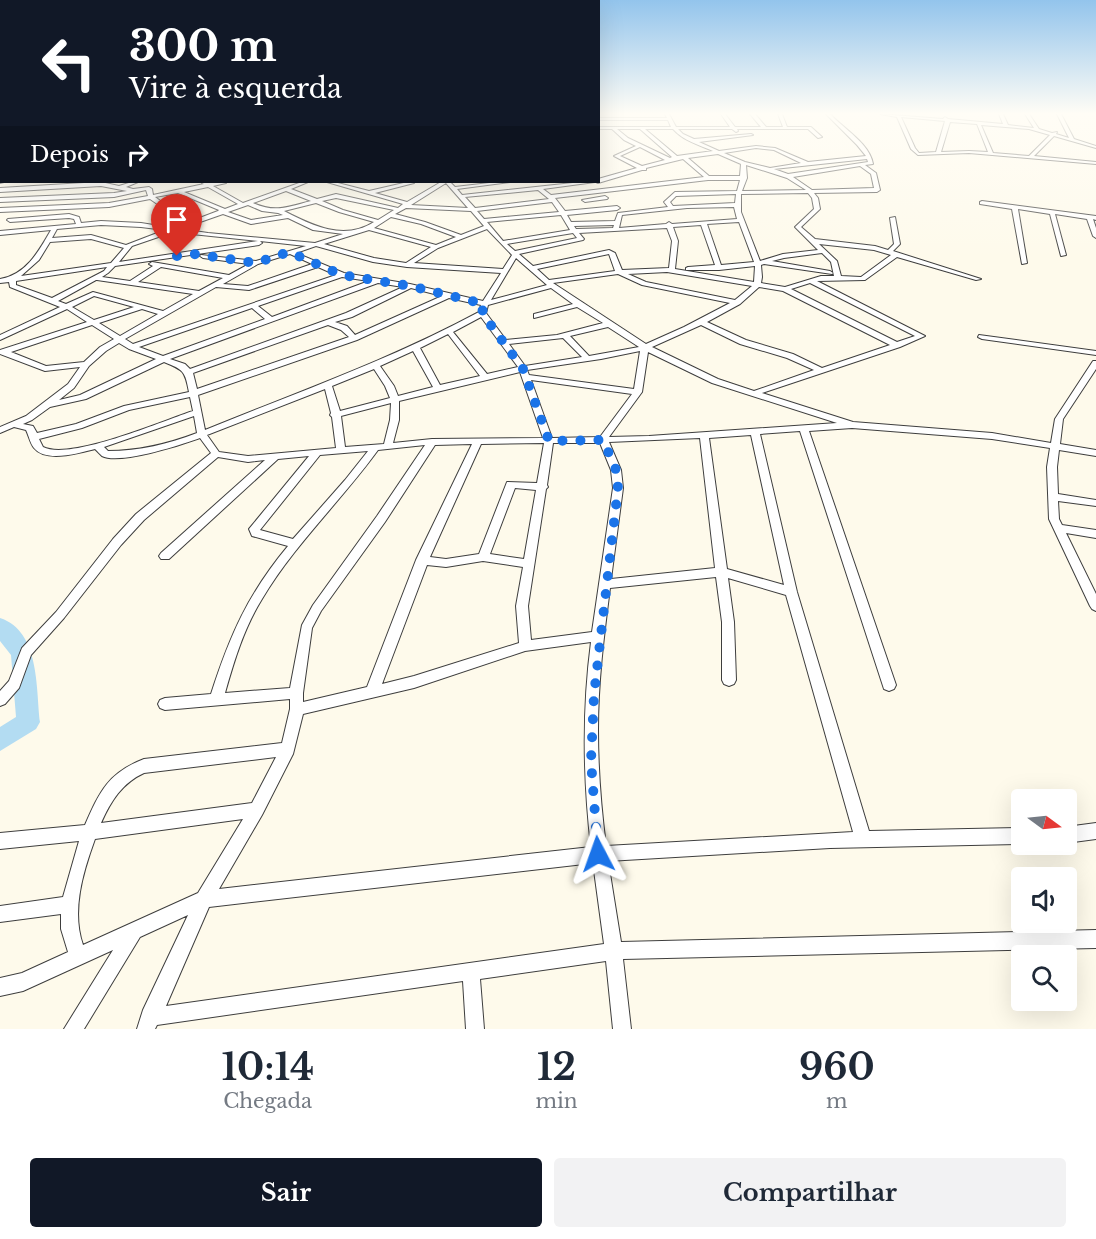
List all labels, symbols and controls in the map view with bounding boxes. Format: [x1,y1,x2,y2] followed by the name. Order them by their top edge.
[129,20,277,72] text: 300 m
[30,24,108,102] icon: left
[129,72,342,105] text: Vire à esquerda
[121,138,154,171] icon: right
[30,141,109,168] text: Depois
[151,194,202,256] pin
[160,203,193,236] icon: arrive
[1011,789,1077,855] north arrow
[1011,789,1077,1011] map controls
[566,822,630,886] position arrow
[1011,867,1077,933] button: sound
[1011,945,1077,1011] button: search
[221,1045,314,1090] text: 10:14
[537,1045,576,1090] text: 12
[799,1045,875,1090] text: 960
[223,1089,312,1113] text: Chegada
[535,1089,578,1113] text: min
[826,1089,847,1113] text: m
[30,1158,542,1227] button: Sair
[554,1158,1066,1227] button: Compartilhar

